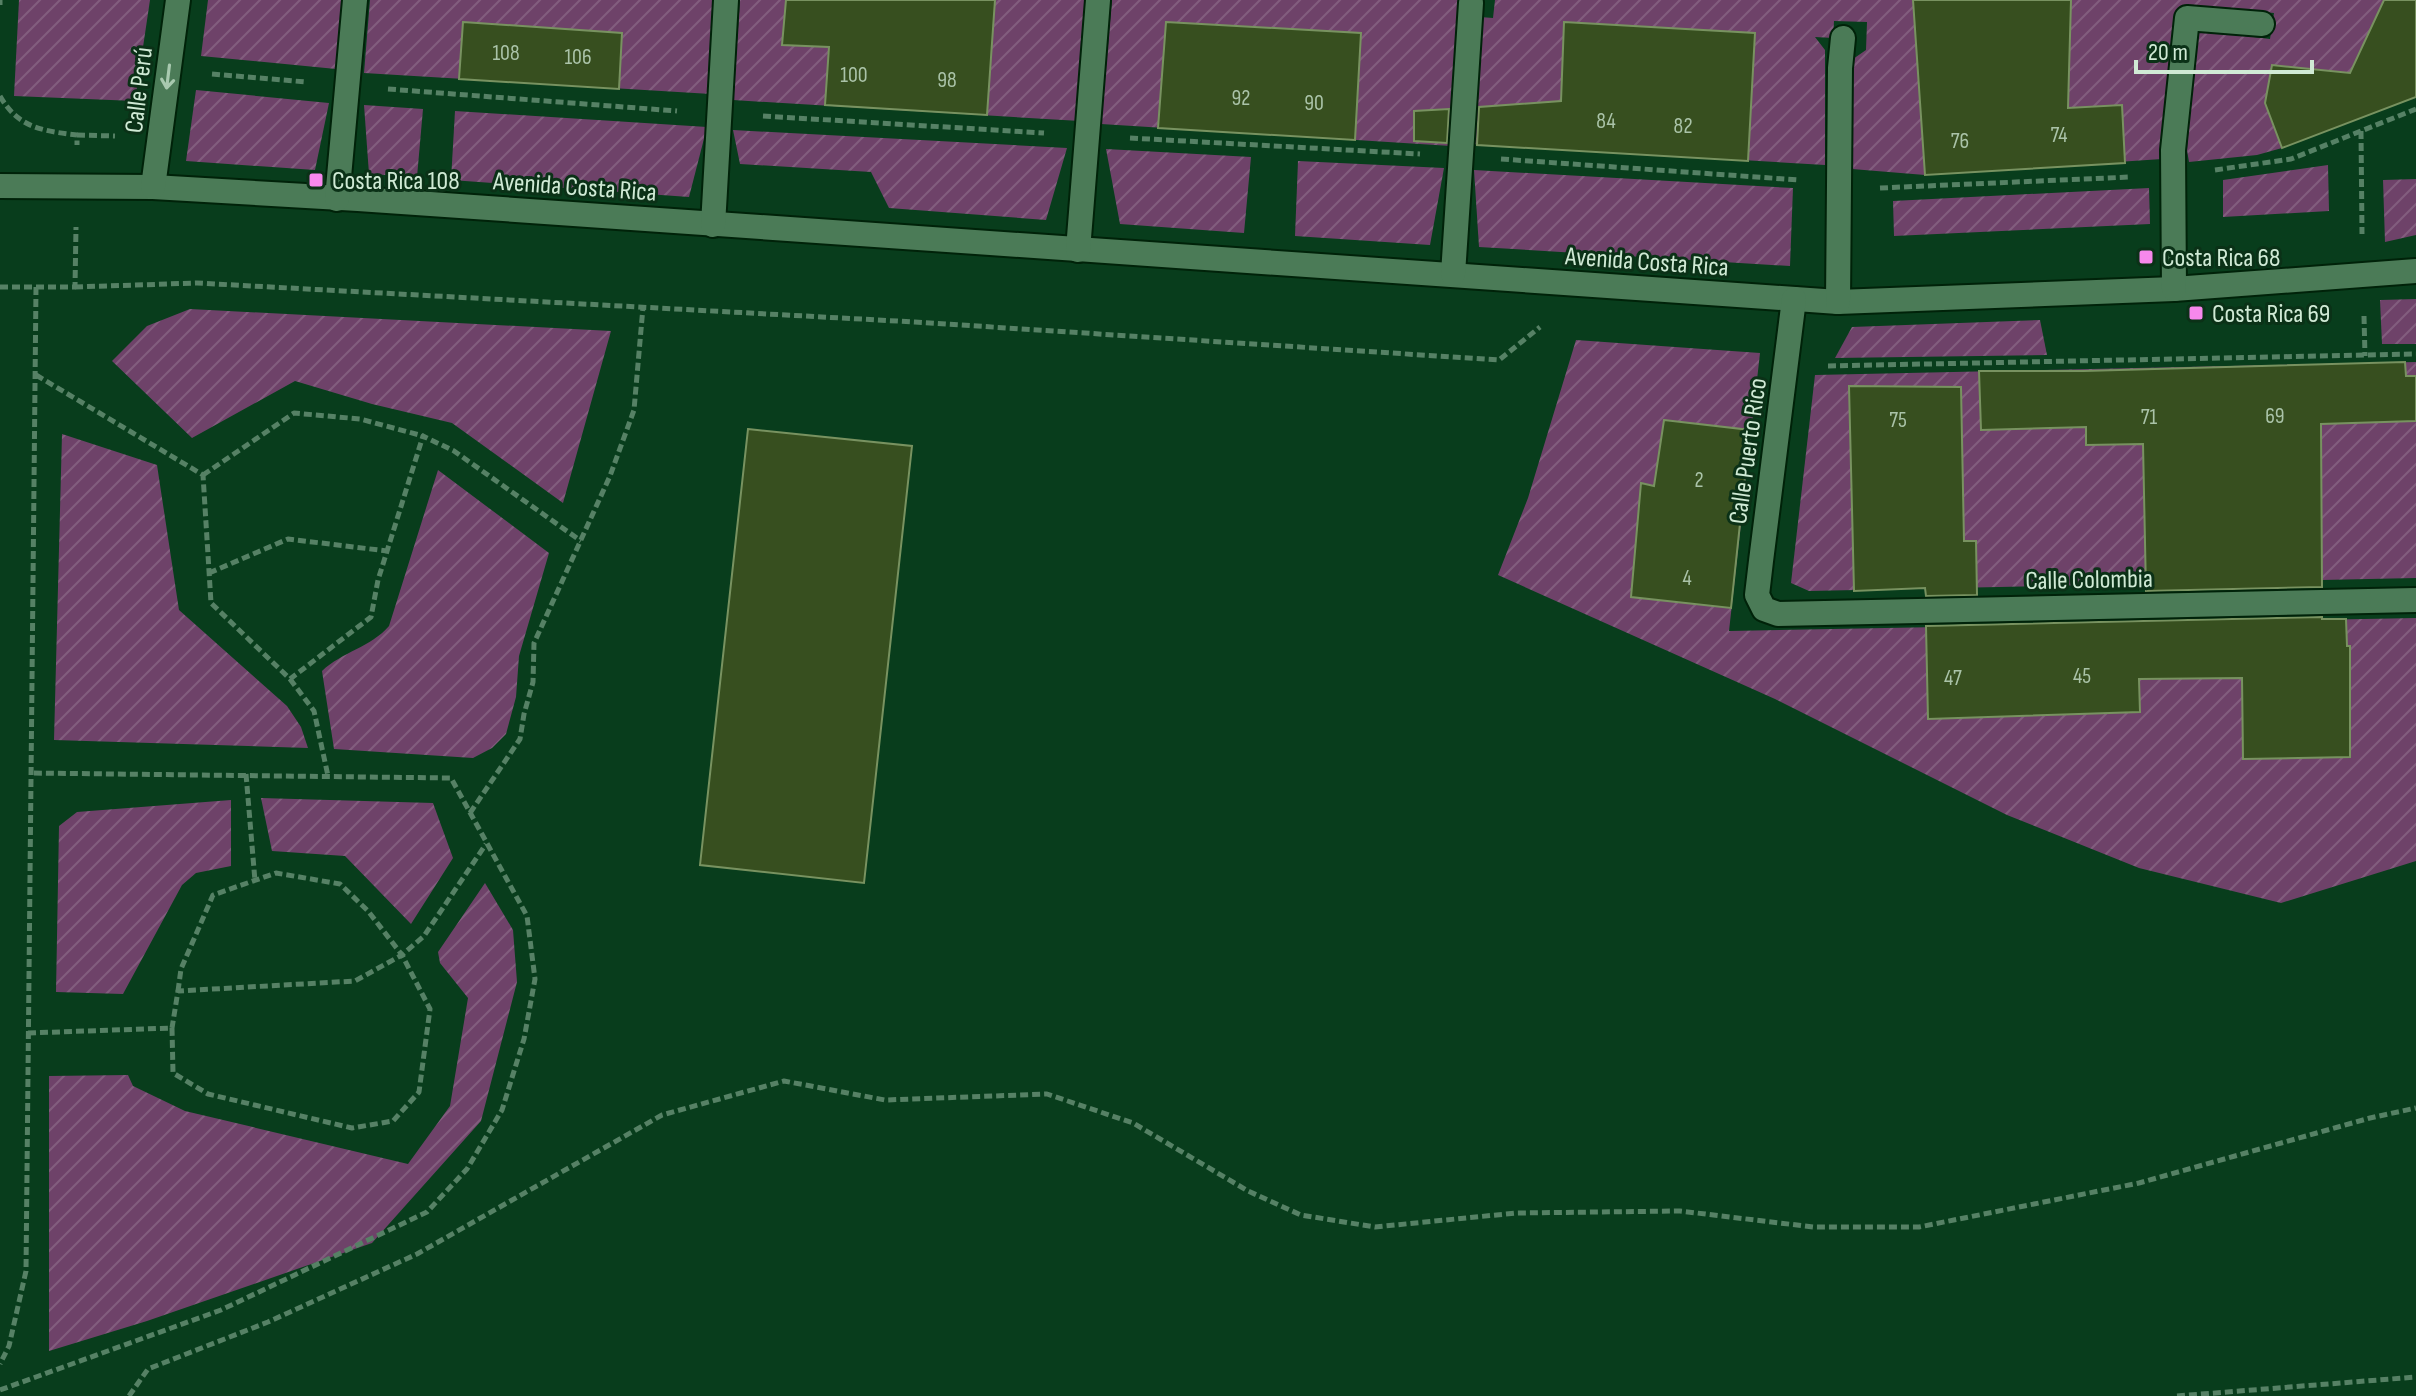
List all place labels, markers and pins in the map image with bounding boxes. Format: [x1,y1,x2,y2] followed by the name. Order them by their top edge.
[332,166,460,197] place label: Costa Rica 108
[307,171,325,189] marker: Costa Rica 108
[2162,243,2280,274] place label: Costa Rica 68
[2137,248,2155,266] marker: Costa Rica 68
[2212,299,2330,330] place label: Costa Rica 69
[2187,304,2205,322] marker: Costa Rica 69

